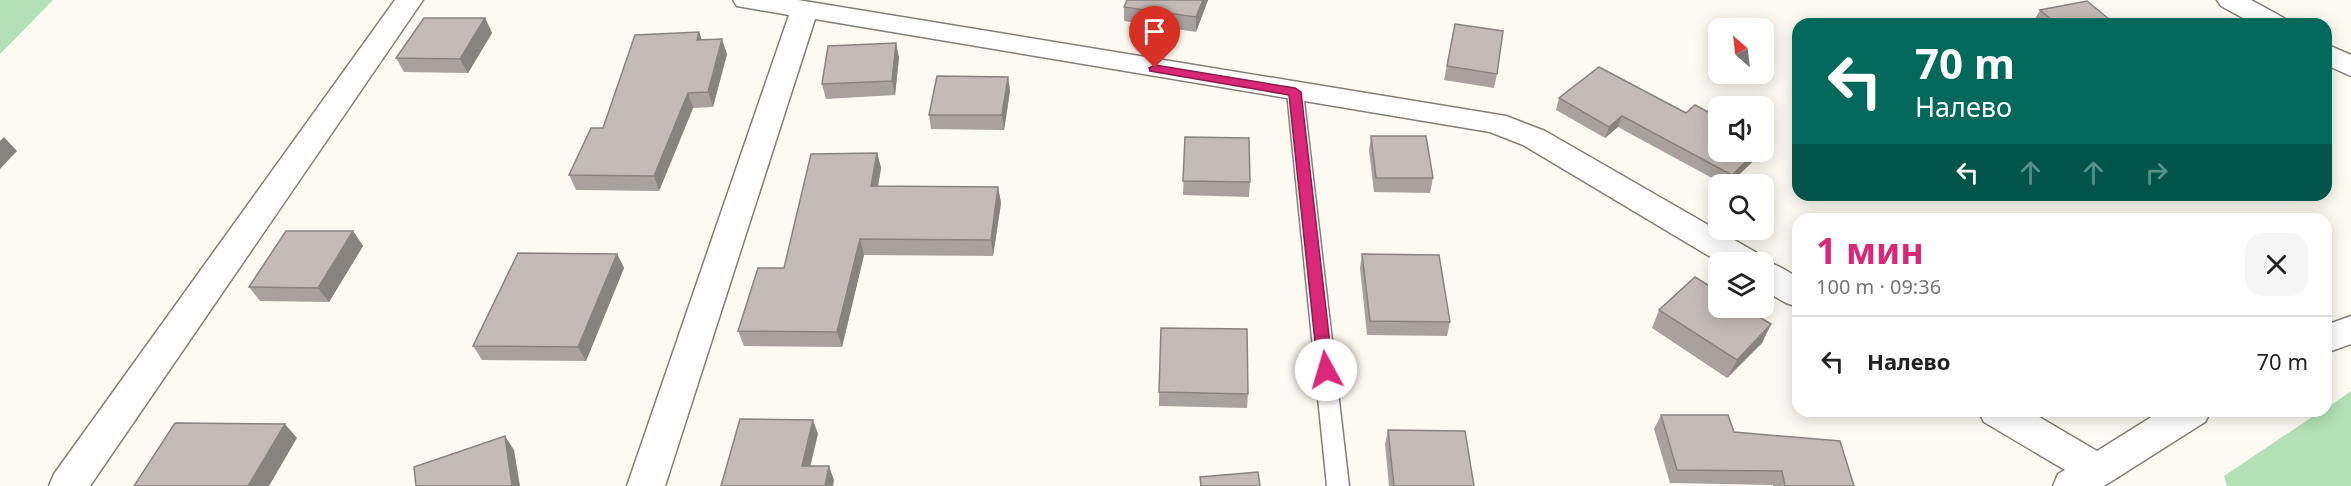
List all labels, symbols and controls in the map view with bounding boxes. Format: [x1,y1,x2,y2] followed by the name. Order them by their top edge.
[1129,6,1180,68] pin
[1138,15,1171,48] icon: arrive
[1708,18,1774,84] north arrow
[1708,18,1774,318] map controls
[1915,34,2015,91] text: 70 m
[1816,42,1894,120] icon: left
[1915,88,2012,125] text: Налево
[1708,96,1774,162] button: sound
[1951,156,1984,189] icon: left
[2014,156,2047,189] icon: ahead
[2077,156,2110,189] icon: ahead
[2140,156,2173,189] icon: right
[1708,174,1774,240] button: search
[1816,226,1924,275] text: 1 мин
[2245,233,2308,296] button: close
[1708,252,1774,318] button: layers
[1816,273,1941,300] text: 100 m · 09:36
[1294,338,1358,402] position arrow
[1816,345,1849,378] icon: left
[1867,346,1950,376] text: Налево
[2257,346,2308,376] text: 70 m

